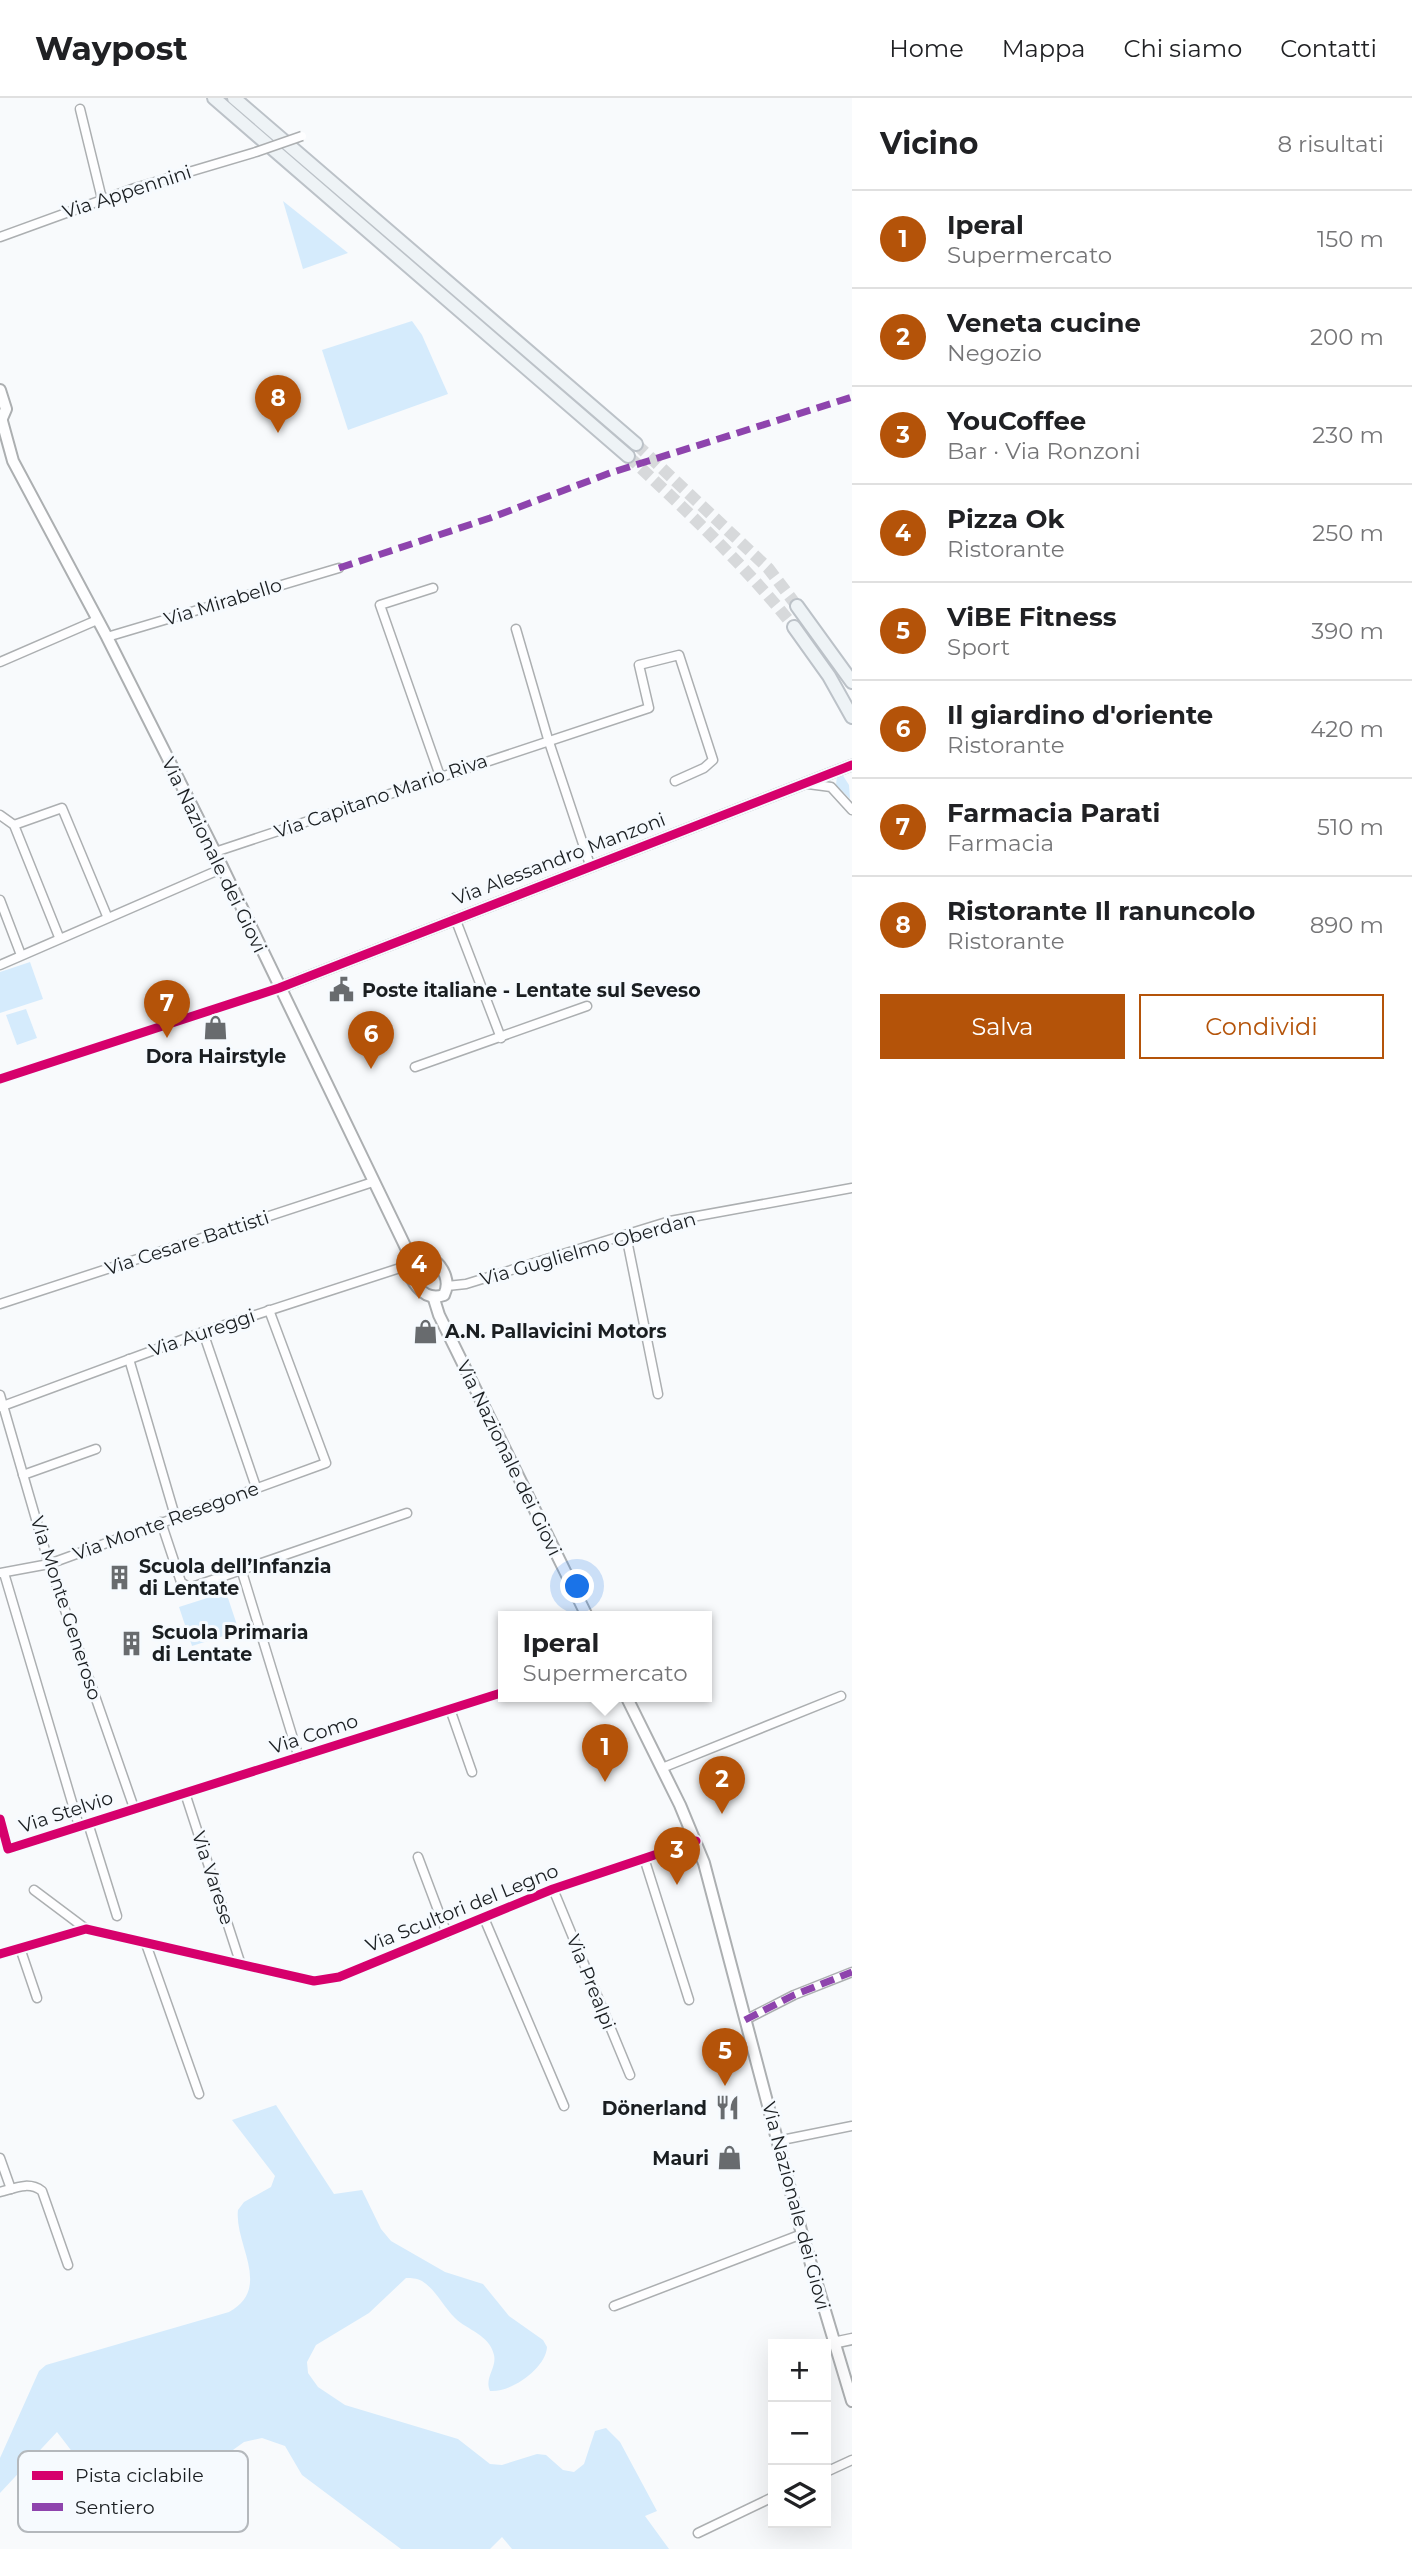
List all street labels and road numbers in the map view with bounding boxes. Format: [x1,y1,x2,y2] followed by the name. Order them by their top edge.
[60,160,194,224] street label: Via Appennini
[161,573,285,631] street label: Via Mirabello
[272,749,490,843] street label: Via Capitano Mario Riva
[157,754,271,956] street label: Via Nazionale dei Giovi
[449,808,669,910] street label: Via Alessandro Manzoni
[102,1206,272,1280] street label: Via Cesare Battisti
[478,1207,698,1291] street label: Via Guglielmo Oberdan
[146,1304,258,1362] street label: Via Aureggi
[452,1357,566,1559] street label: Via Nazionale dei Giovi
[70,1477,262,1565] street label: Via Monte Resegone
[25,1513,107,1703] street label: Via Monte Generoso
[267,1709,361,1759] street label: Via Como
[16,1786,116,1838] street label: Via Stelvio
[187,1828,239,1928] street label: Via Varese
[362,1859,562,1957] street label: Via Scultori del Legno
[562,1931,620,2033] street label: Via Prealpi
[757,2099,835,2313] street label: Via Nazionale dei Giovi

